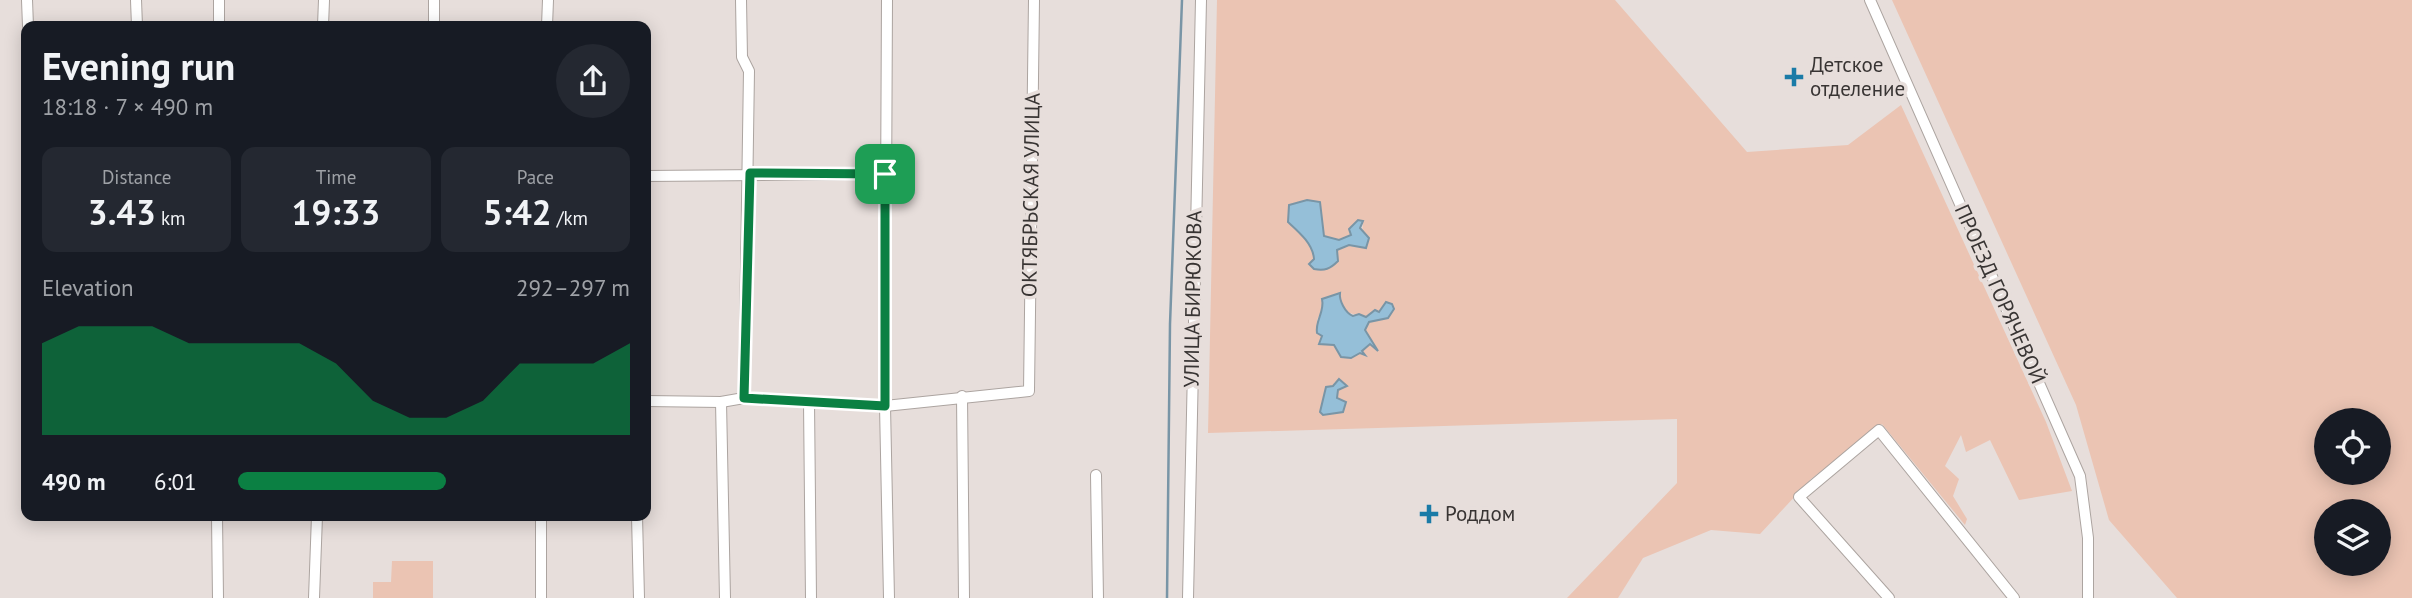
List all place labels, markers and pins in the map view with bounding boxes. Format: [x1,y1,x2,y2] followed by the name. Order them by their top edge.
[1810,51,1905,102] place label: Детское отделение
[1784,67,1804,87] marker: Детское отделение
[855,144,915,204] pin
[1445,500,1515,527] place label: Роддом
[1419,504,1439,524] marker: Роддом

